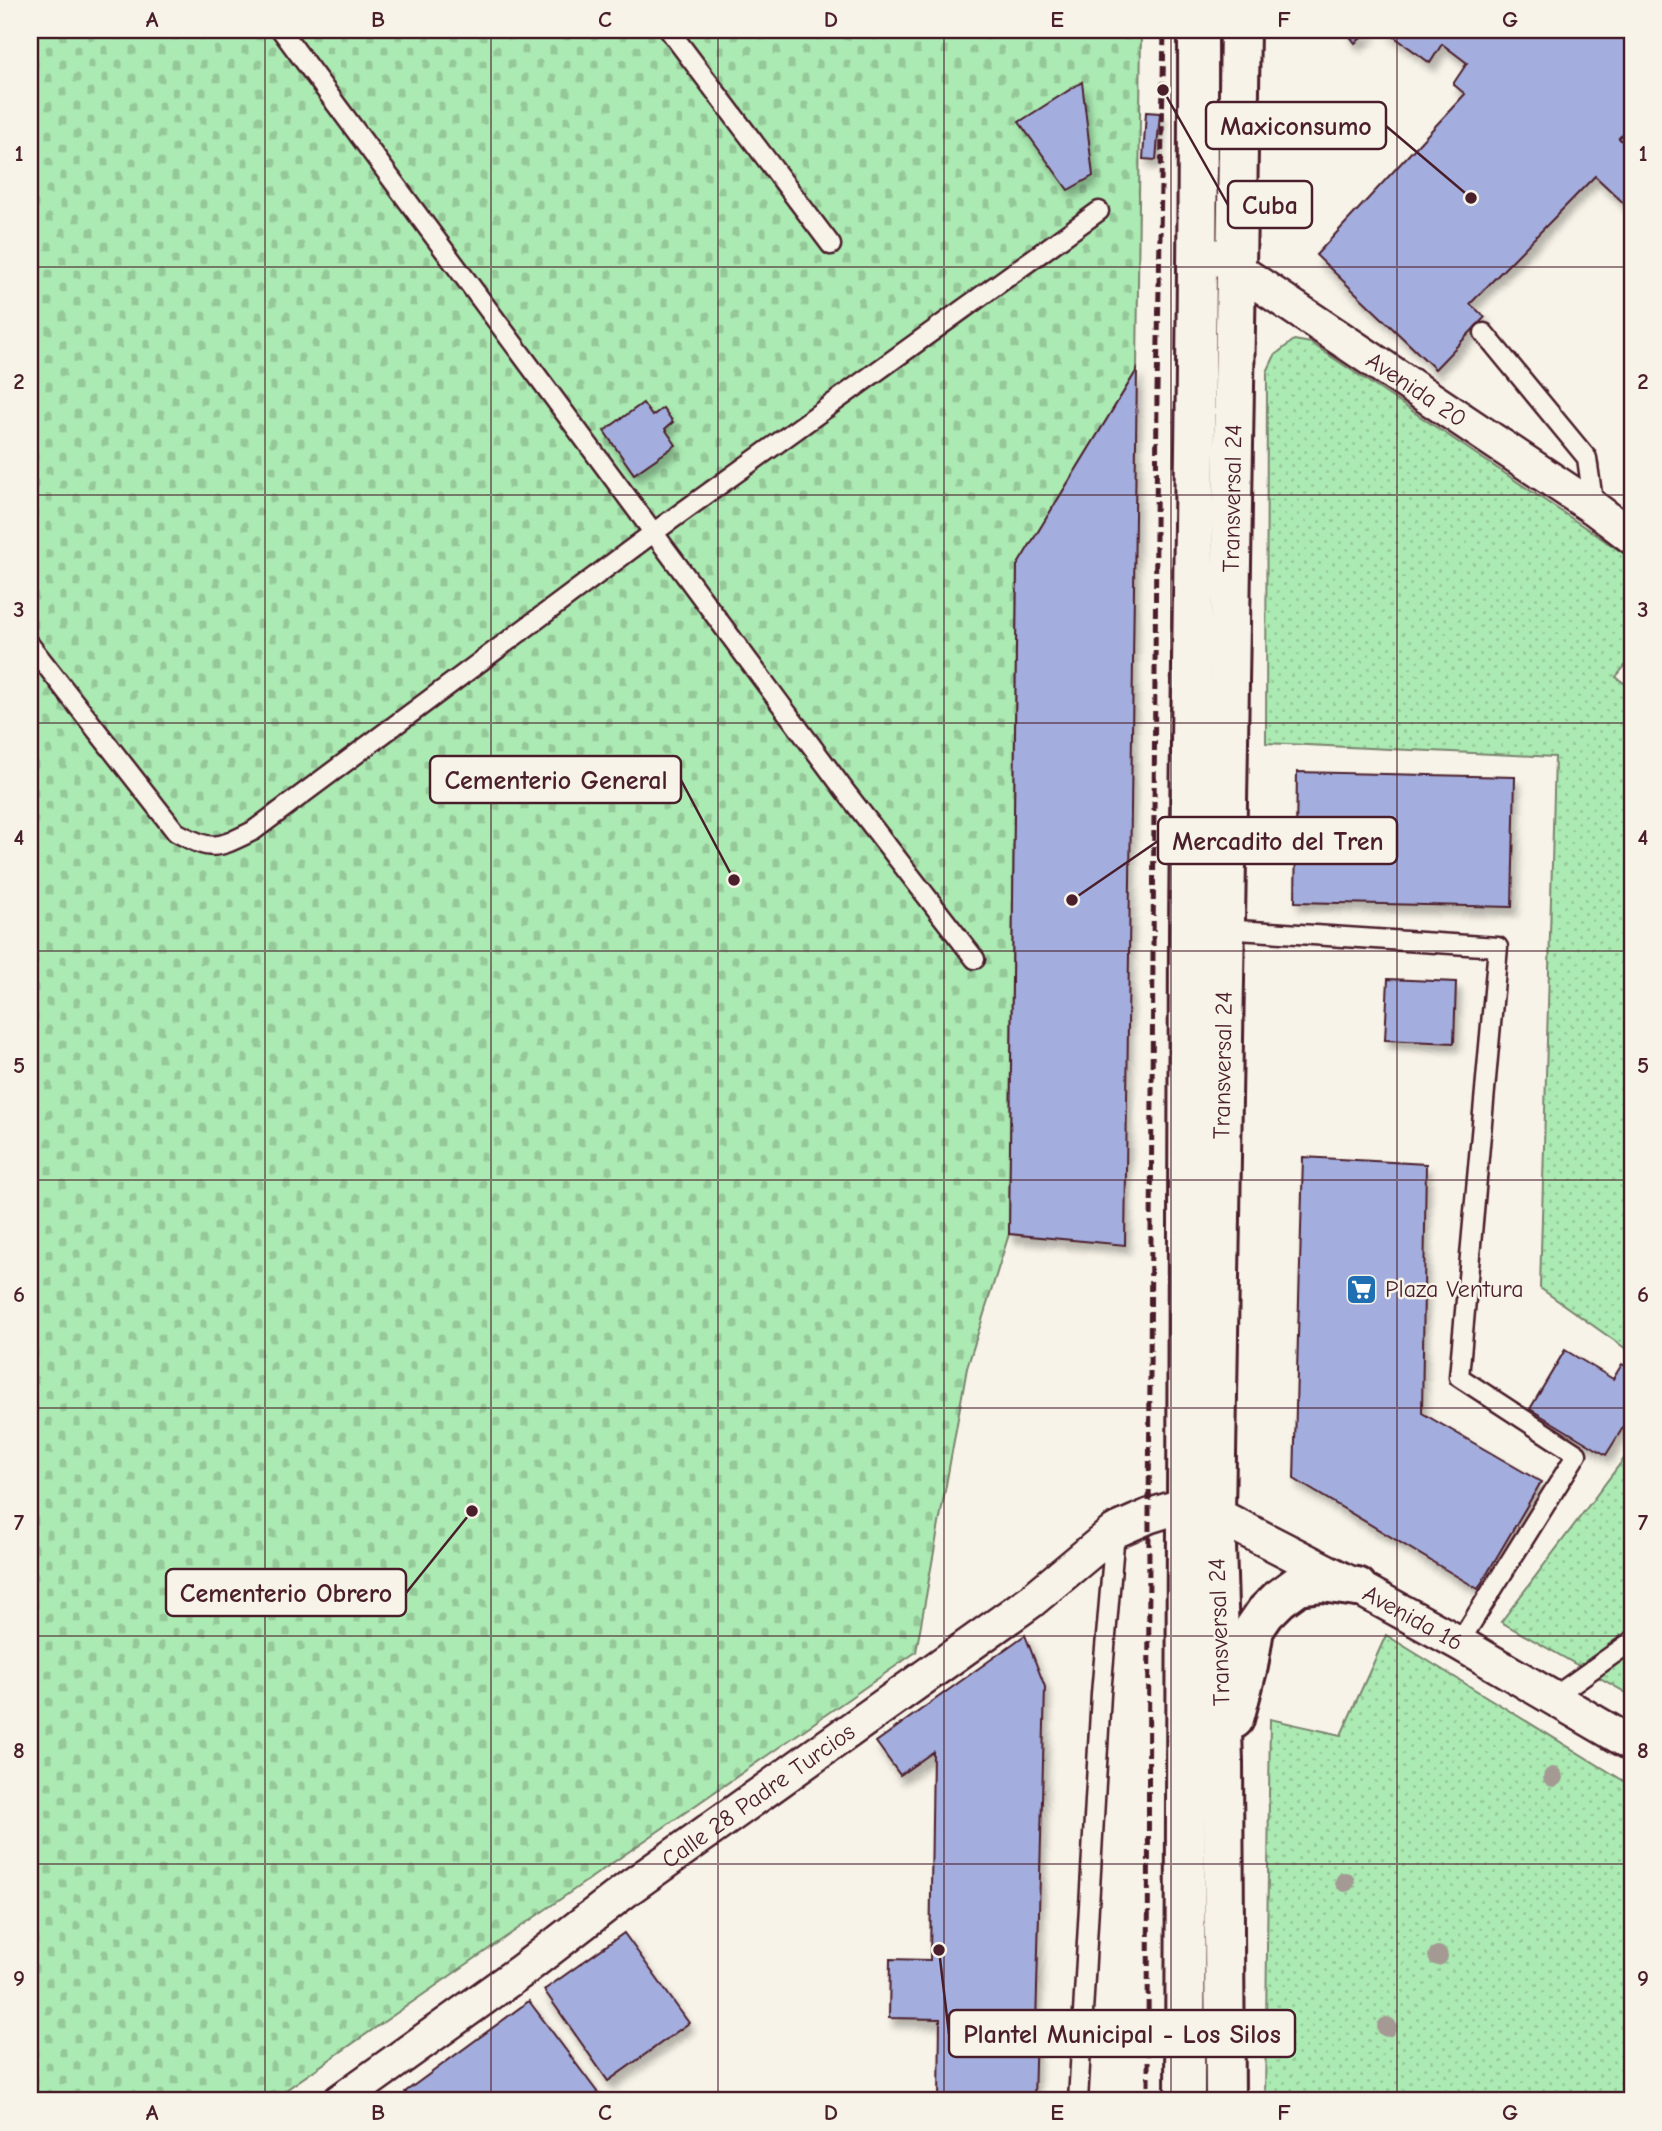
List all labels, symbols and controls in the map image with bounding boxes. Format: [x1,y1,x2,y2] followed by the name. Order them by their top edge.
[146,6,159,33] text: A
[371,6,385,33] text: B
[598,6,612,33] text: C
[824,6,838,33] text: D
[1050,6,1064,33] text: E
[1277,6,1291,33] text: F
[1502,6,1518,33] text: G
[1206,102,1386,149] callout: Maxiconsumo
[1220,112,1372,142] text: Maxiconsumo
[14,140,24,167] text: 1
[1638,140,1648,167] text: 1
[1228,181,1312,228] callout: Cuba
[1242,191,1298,221] text: Cuba
[1361,346,1472,433] street label: Avenida 20
[13,368,25,395] text: 2
[1637,368,1649,395] text: 2
[1217,424,1247,573] street label: Transversal 24
[13,596,25,623] text: 3
[1637,596,1649,623] text: 3
[430,756,681,803] callout: Cementerio General
[444,766,668,796] text: Cementerio General
[1158,817,1397,864] callout: Mercadito del Tren
[14,824,25,851] text: 4
[1638,824,1649,851] text: 4
[1172,827,1384,857] text: Mercadito del Tren
[1207,991,1238,1139] street label: Transversal 24
[13,1052,25,1079] text: 5
[1637,1052,1649,1079] text: 5
[1345,1272,1379,1306] supermarket icon: Plaza Ventura
[1385,1275,1524,1303] place label: Plaza Ventura
[13,1281,25,1308] text: 6
[1637,1281,1649,1308] text: 6
[14,1509,25,1536] text: 7
[1638,1509,1649,1536] text: 7
[1202,1558,1236,1706] street label: Transversal 24
[166,1569,406,1616] callout: Cementerio Obrero
[180,1579,392,1609] text: Cementerio Obrero
[1358,1579,1468,1656] street label: Avenida 16
[656,1717,860,1874] street label: Calle 28 Padre Turcios
[13,1737,25,1764] text: 8
[1637,1737,1649,1764] text: 8
[13,1965,25,1992] text: 9
[1637,1965,1649,1992] text: 9
[949,2010,1295,2057] callout: Plantel Municipal - Los Silos
[963,2020,1281,2050] text: Plantel Municipal - Los Silos
[146,2099,159,2126] text: A
[371,2099,385,2126] text: B
[598,2099,612,2126] text: C
[824,2099,838,2126] text: D
[1050,2099,1064,2126] text: E
[1277,2099,1291,2126] text: F
[1502,2099,1518,2126] text: G

